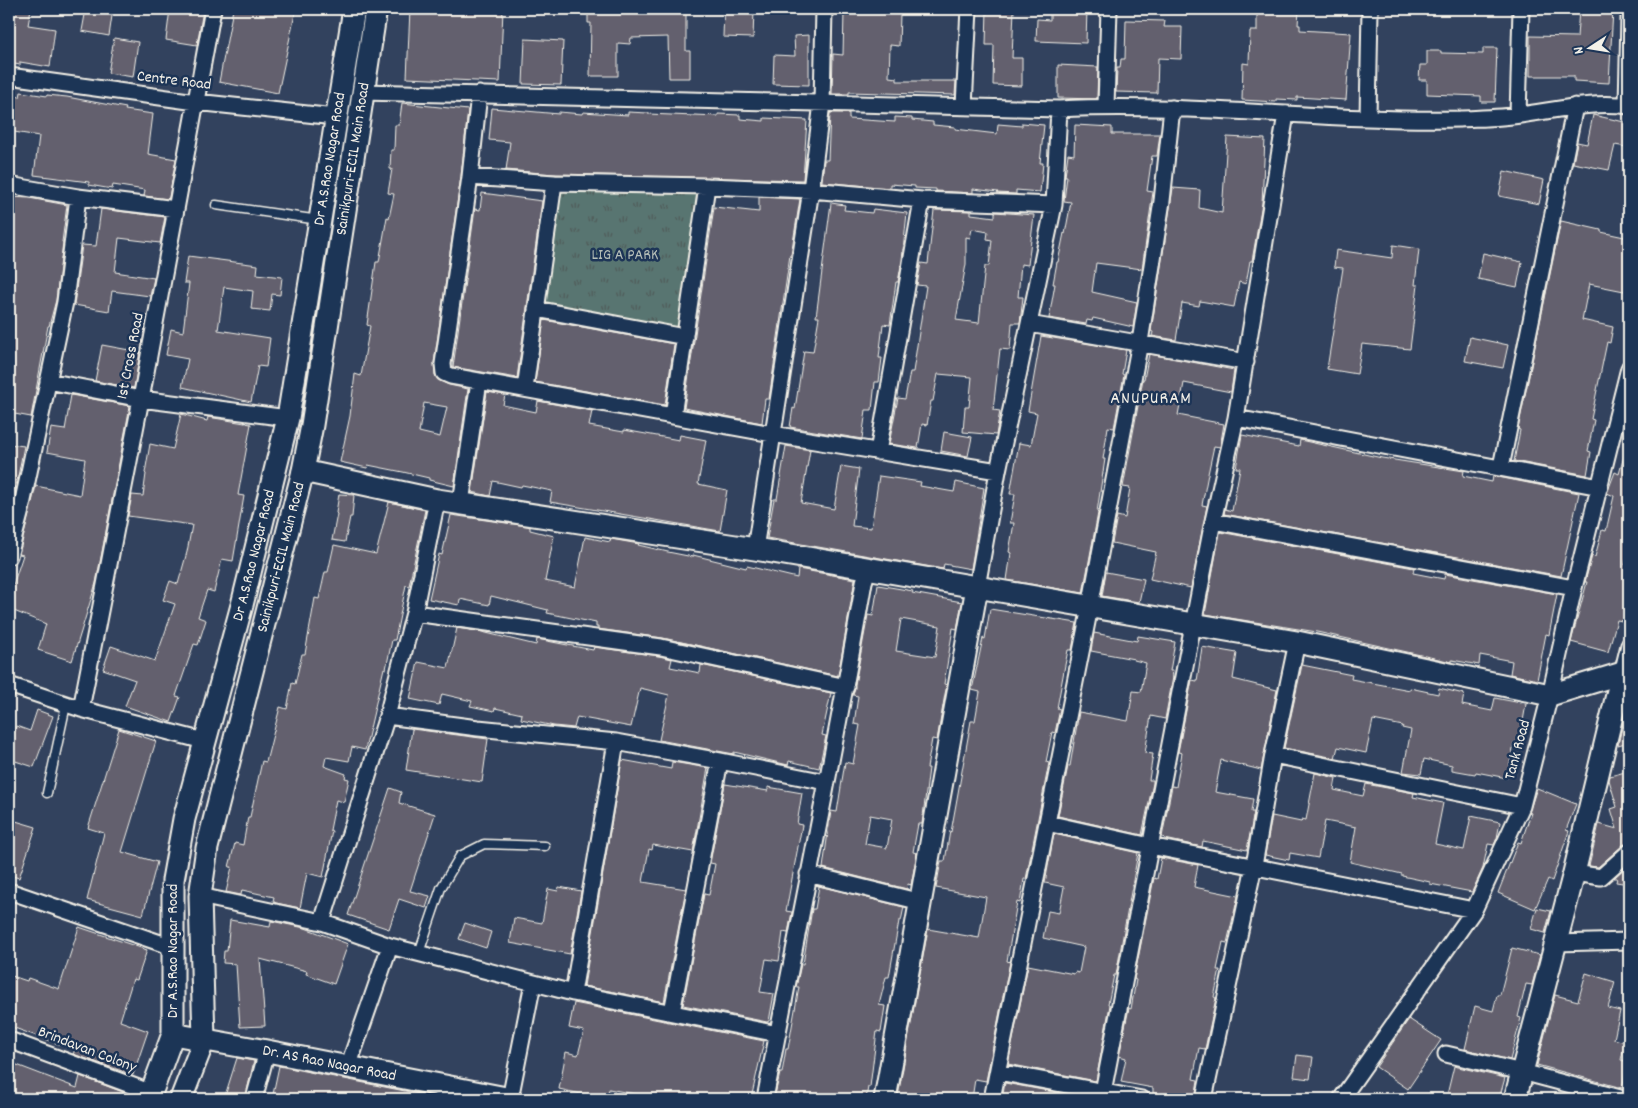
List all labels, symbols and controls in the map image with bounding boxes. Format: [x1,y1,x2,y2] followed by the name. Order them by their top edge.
[1566,22,1616,72] north arrow
[1569,45,1590,56] text: N
[135,65,213,97] street label: Centre Road
[330,81,376,237] street label: Sainikpuri-ECIL Main Road
[308,91,352,227] street label: Dr A.S.Rao Nagar Road
[592,244,658,267] park label: LIG A PARK
[111,311,151,401] street label: 1st Cross Road
[1110,387,1192,412] district label: ANUPURAM
[251,480,311,635] street label: Sainikpuri-ECIL Main Road
[227,487,281,624] street label: Dr A.S.Rao Nagar Road
[1499,717,1537,783] street label: Tank Road
[162,884,185,1018] street label: Dr A.S.Rao Nagar Road
[34,1021,140,1080] street label: Brindavan Colony
[261,1039,398,1088] street label: Dr. AS Rao Nagar Road

